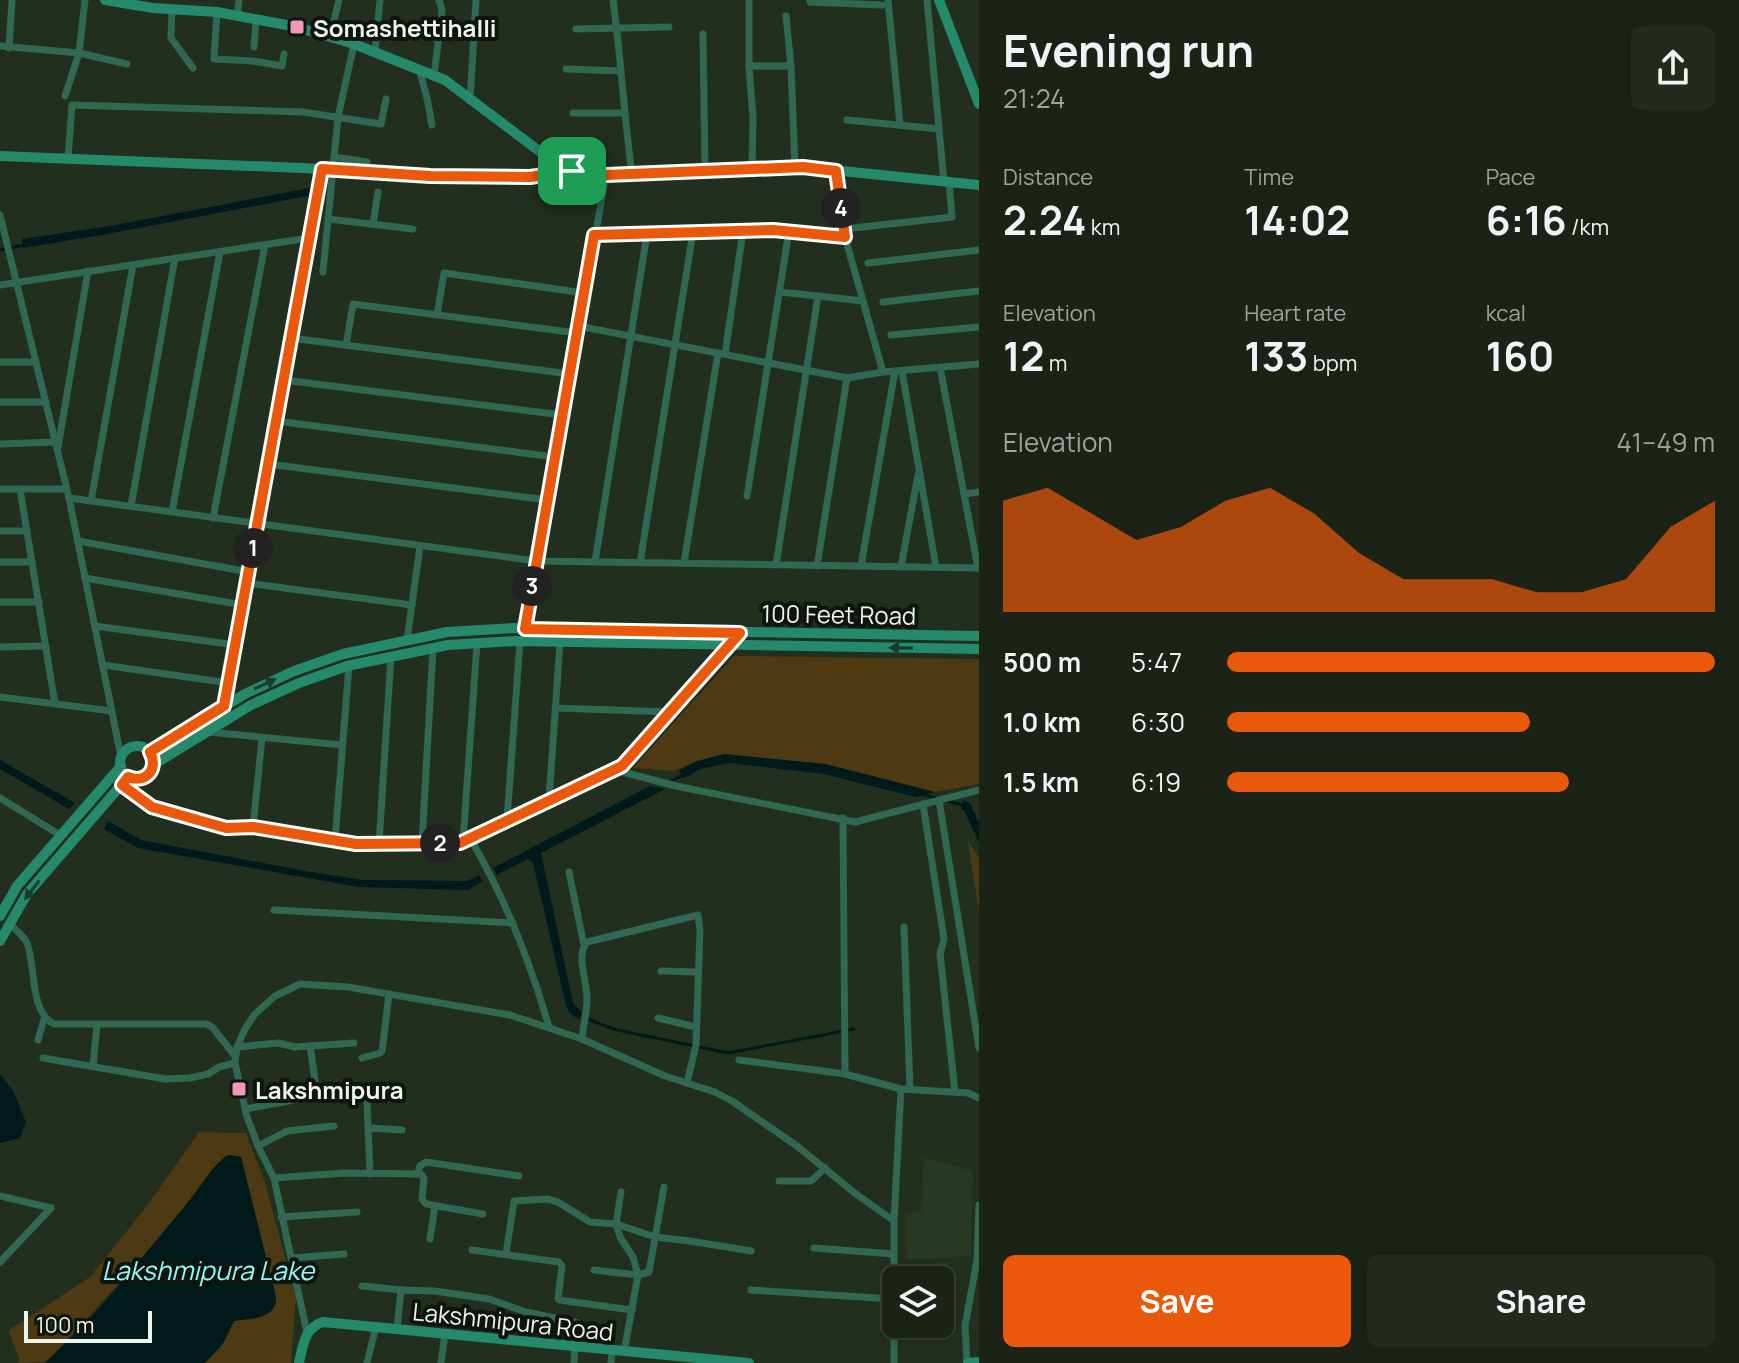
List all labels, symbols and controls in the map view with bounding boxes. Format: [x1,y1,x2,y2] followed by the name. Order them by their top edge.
[313,11,497,44] place label: Somashettihalli
[288,18,306,36] marker: Somashettihalli
[1003,20,1254,80] text: Evening run
[1631,26,1715,110] button: share
[1003,80,1065,116] text: 21:24
[538,137,606,205] pin
[550,149,594,193] icon: arrive
[1003,162,1093,192] text: Distance
[1244,162,1294,192] text: Time
[1486,162,1535,192] text: Pace
[821,188,861,228] pin: 4
[1003,192,1086,247] text: 2.24
[1244,192,1350,247] text: 14:02
[1486,192,1567,247] text: 6:16
[834,193,848,223] text: 4
[1086,212,1120,242] text: km
[1567,212,1609,242] text: /km
[1003,298,1096,328] text: Elevation
[1244,298,1346,328] text: Heart rate
[1486,298,1526,328] text: kcal
[1003,328,1044,383] text: 12
[1244,328,1308,383] text: 133
[1486,328,1554,383] text: 160
[1044,348,1067,378] text: m
[1308,348,1357,378] text: bpm
[1003,424,1113,460] text: Elevation
[1617,424,1715,460] text: 41–49 m
[233,528,273,568] pin: 1
[248,533,258,563] text: 1
[512,566,552,606] pin: 3
[526,571,538,601] text: 3
[761,596,917,632] street label: 100 Feet Road
[888,641,913,654] one-way arrow
[1003,644,1081,680] text: 500 m
[1131,644,1182,680] text: 5:47
[253,677,277,691] one-way arrow
[1003,704,1081,740] text: 1.0 km
[1131,704,1185,740] text: 6:30
[1003,764,1079,800] text: 1.5 km
[1131,764,1181,800] text: 6:19
[420,823,460,863] pin: 2
[433,828,447,858] text: 2
[24,880,40,900] one-way arrow
[255,1073,404,1106] place label: Lakshmipura
[230,1080,248,1098] marker: Lakshmipura
[102,1252,316,1288] water label: Lakshmipura Lake
[1003,1255,1351,1347] button: Save
[1367,1255,1715,1347] button: Share
[882,1266,954,1338] map controls
[882,1266,954,1338] button: layers
[411,1294,615,1348] street label: Lakshmipura Road
[24,1307,152,1343] scale bar
[36,1310,94,1340] text: 100 m

